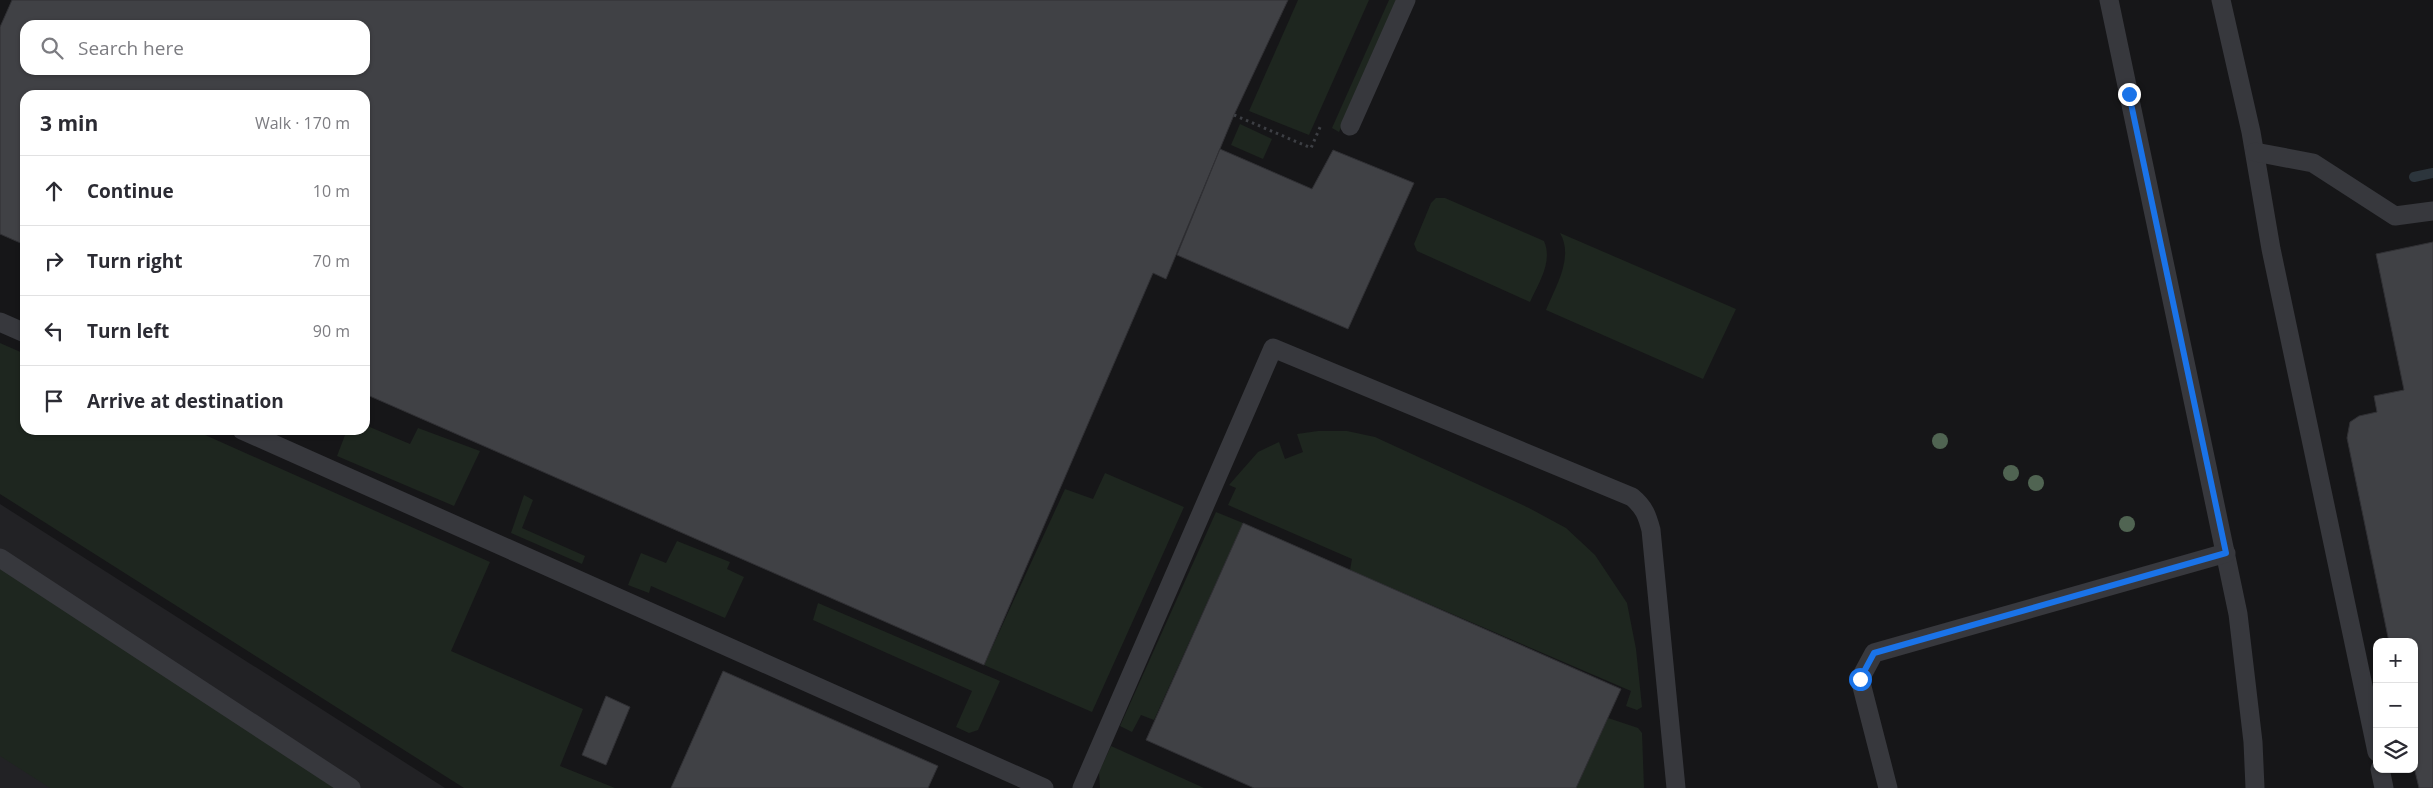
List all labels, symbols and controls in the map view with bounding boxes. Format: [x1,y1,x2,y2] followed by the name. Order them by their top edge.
[20,20,370,75] search box
[38,34,66,62] icon: search
[78,35,184,61] text: Search here
[2118,83,2141,106] route end
[40,109,98,137] text: 3 min
[255,112,350,134] text: Walk · 170 m
[40,177,68,205] icon: ahead
[87,178,174,204] text: Continue
[313,180,350,202] text: 10 m
[40,247,68,275] icon: right
[87,248,182,274] text: Turn right
[313,250,350,272] text: 70 m
[40,317,68,345] icon: left
[87,318,169,344] text: Turn left
[313,320,350,342] text: 90 m
[40,387,68,415] icon: arrive
[87,388,284,414] text: Arrive at destination
[2373,638,2418,773] map controls
[2373,638,2418,683] button: +
[1849,668,1872,691] route start
[2373,683,2418,728] button: −
[2373,728,2418,773] button: layers

